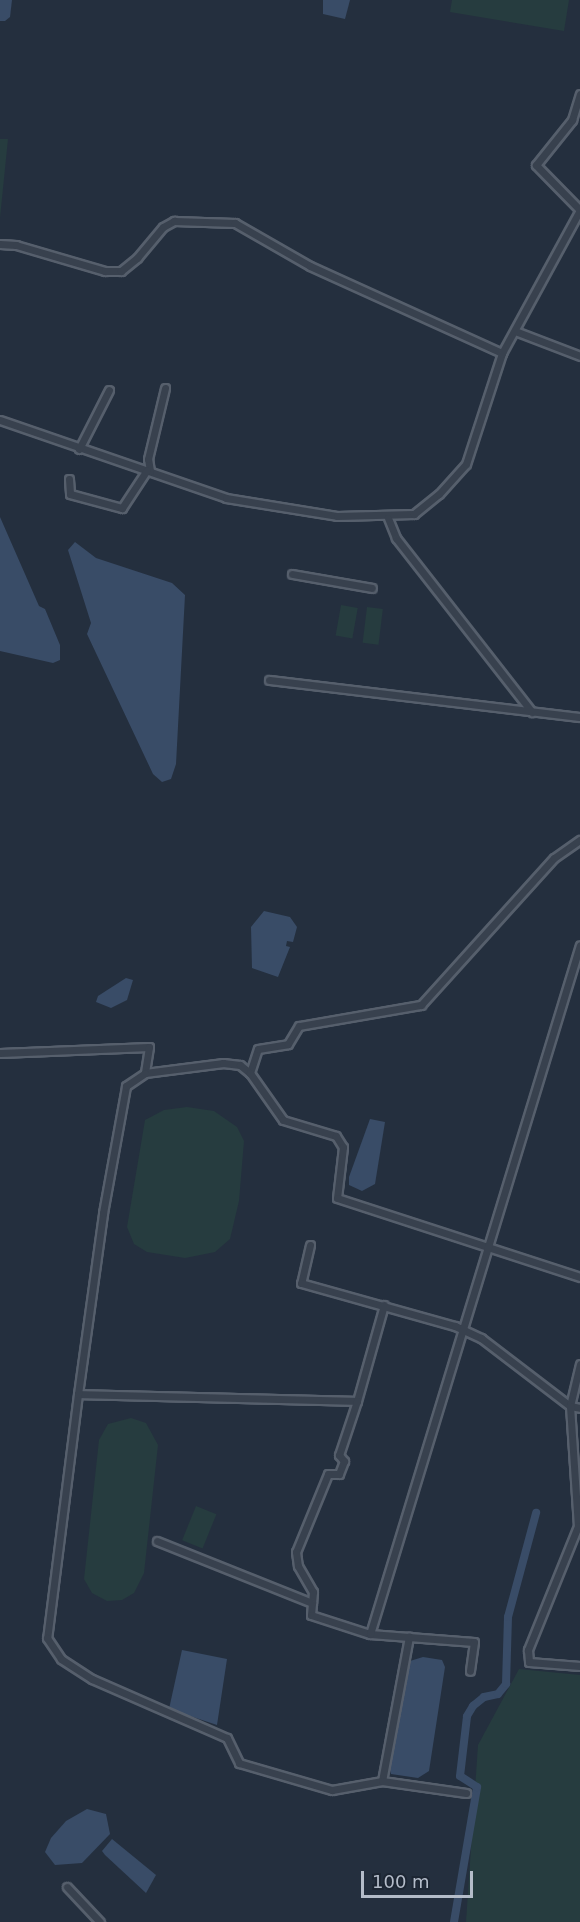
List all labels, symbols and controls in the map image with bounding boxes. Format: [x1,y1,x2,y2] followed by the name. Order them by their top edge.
[364,1859,476,1897] scale bar
[372,1871,430,1892] text: 100 m

